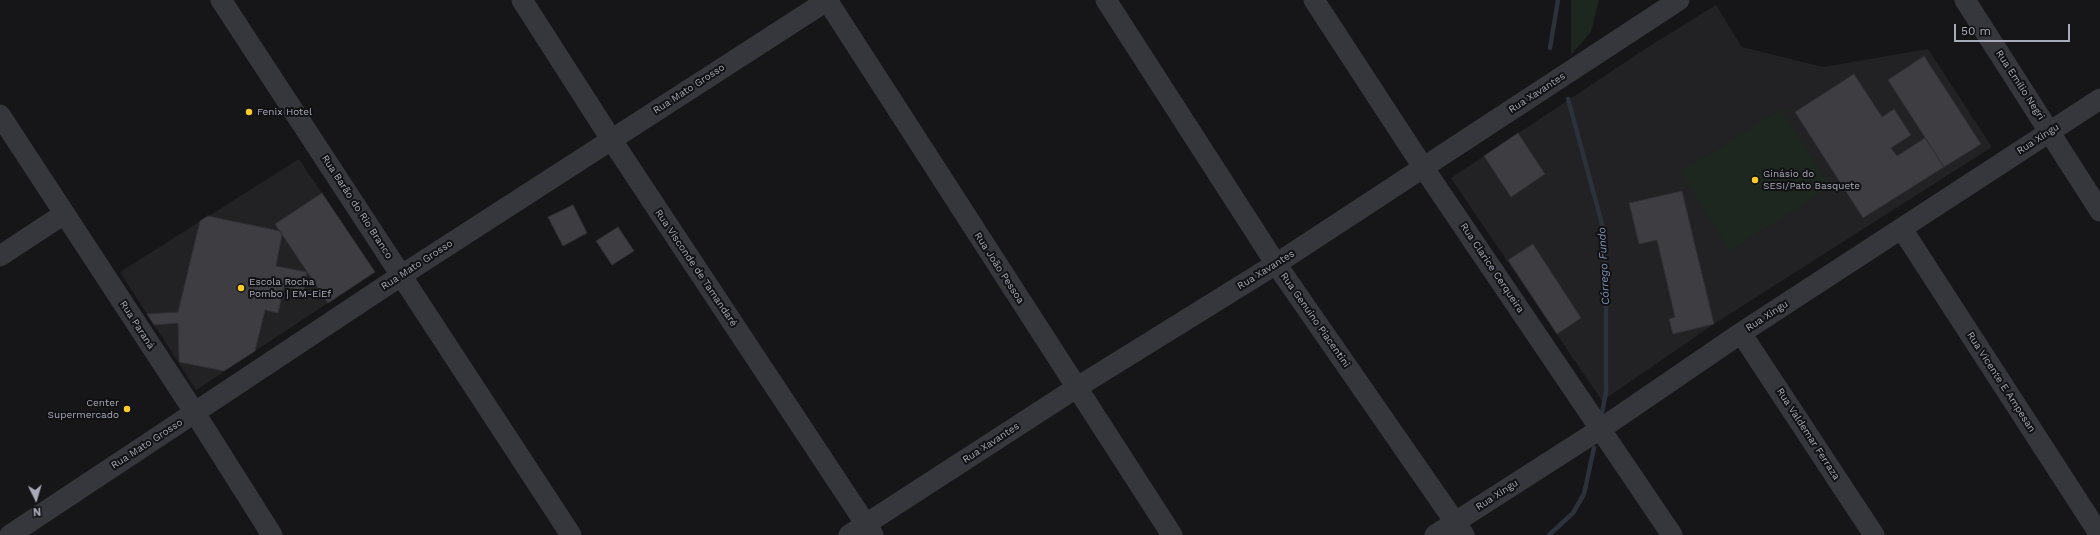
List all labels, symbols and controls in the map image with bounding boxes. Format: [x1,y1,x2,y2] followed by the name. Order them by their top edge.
[1956,16,2072,42] scale bar
[1961,24,1991,38] text: 50 m
[1993,48,2047,122] street label: Rua Emílio Negri
[651,61,727,117] street label: Rua Mato Grosso
[1506,70,1568,116] street label: Rua Xavantes
[257,106,312,118] place label: Fenix Hotel
[244,107,254,117] marker: Fenix Hotel
[2015,121,2061,157] street label: Rua Xingu
[319,153,395,261] street label: Rua Barão do Rio Branco
[1763,168,1860,192] place label: Ginásio do SESI/Pato Basquete
[1750,175,1760,185] marker: Ginásio do SESI/Pato Basquete
[652,207,740,329] street label: Rua Visconde de Tamandaré
[1457,221,1527,315] street label: Rua Clarice Cerqueira
[1595,227,1613,305] water label: Córrego Fundo
[972,230,1026,306] street label: Rua João Pessoa
[379,237,455,293] street label: Rua Mato Grosso
[1235,248,1297,292] street label: Rua Xavantes
[1278,270,1352,370] street label: Rua Genuino Piacentini
[249,276,331,300] place label: Escola Rocha Pombo | EM-EiEf
[236,283,246,293] marker: Escola Rocha Pombo | EM-EiEf
[1744,298,1790,334] street label: Rua Xingu
[117,299,157,351] street label: Rua Paraná
[1964,330,2038,434] street label: Rua Vicente E Ampesan
[1774,386,1842,482] street label: Rua Valdemar Ferraza
[48,397,119,420] place label: Center Supermercado
[122,404,132,414] marker: Center Supermercado
[109,416,185,472] street label: Rua Mato Grosso
[960,420,1022,466] street label: Rua Xavantes
[1474,477,1520,513] street label: Rua Xingu
[16,479,56,519] north arrow
[32,505,42,518] text: N

